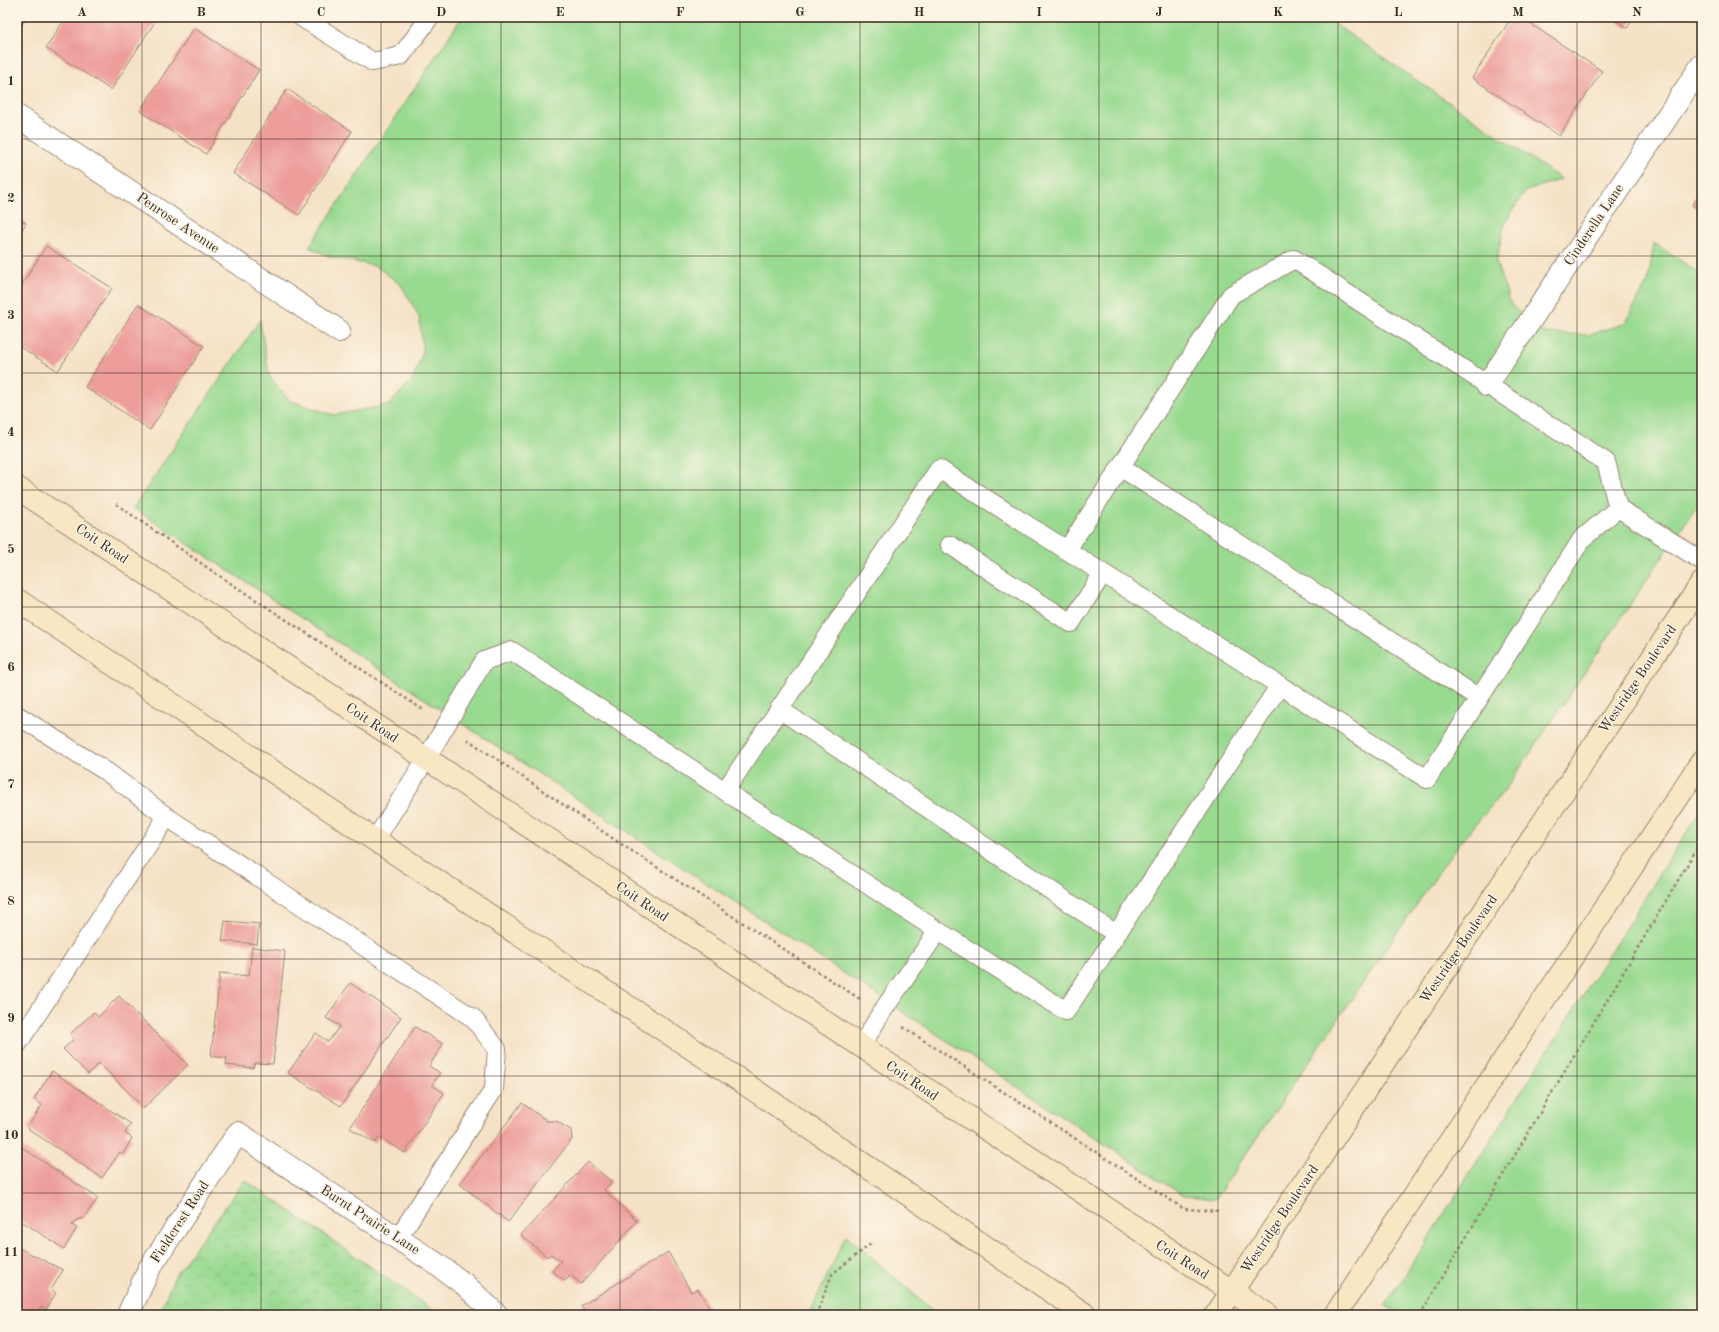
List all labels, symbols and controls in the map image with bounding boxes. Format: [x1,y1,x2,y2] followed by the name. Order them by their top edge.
[77,6,87,19] text: A
[196,6,206,19] text: B
[317,6,325,19] text: C
[436,6,446,19] text: D
[556,6,565,19] text: E
[676,6,685,19] text: F
[795,6,805,19] text: G
[914,6,925,19] text: H
[1036,6,1042,19] text: I
[1155,6,1163,19] text: J
[1273,6,1283,19] text: K
[1394,6,1403,19] text: L
[1512,6,1524,19] text: M
[1632,6,1642,19] text: N
[7,75,15,88] text: 1
[1562,182,1626,268] street label: Cinderella Lane
[134,190,222,256] street label: Penrose Avenue
[7,192,15,205] text: 2
[7,309,15,322] text: 3
[7,426,15,439] text: 4
[73,521,131,567] street label: Coit Road
[7,543,15,556] text: 5
[1597,622,1679,736] street label: Westridge Boulevard
[7,661,15,674] text: 6
[343,700,401,746] street label: Coit Road
[7,778,15,791] text: 7
[613,879,671,925] street label: Coit Road
[1418,892,1500,1006] street label: Westridge Boulevard
[7,895,15,908] text: 8
[7,1012,15,1025] text: 9
[883,1058,941,1104] street label: Coit Road
[3,1129,19,1142] text: 10
[1239,1162,1321,1276] street label: Westridge Boulevard
[148,1178,212,1266] street label: Fieldcrest Road
[318,1183,422,1257] street label: Burnt Prairie Lane
[1153,1238,1211,1282] street label: Coit Road
[3,1246,19,1259] text: 11

